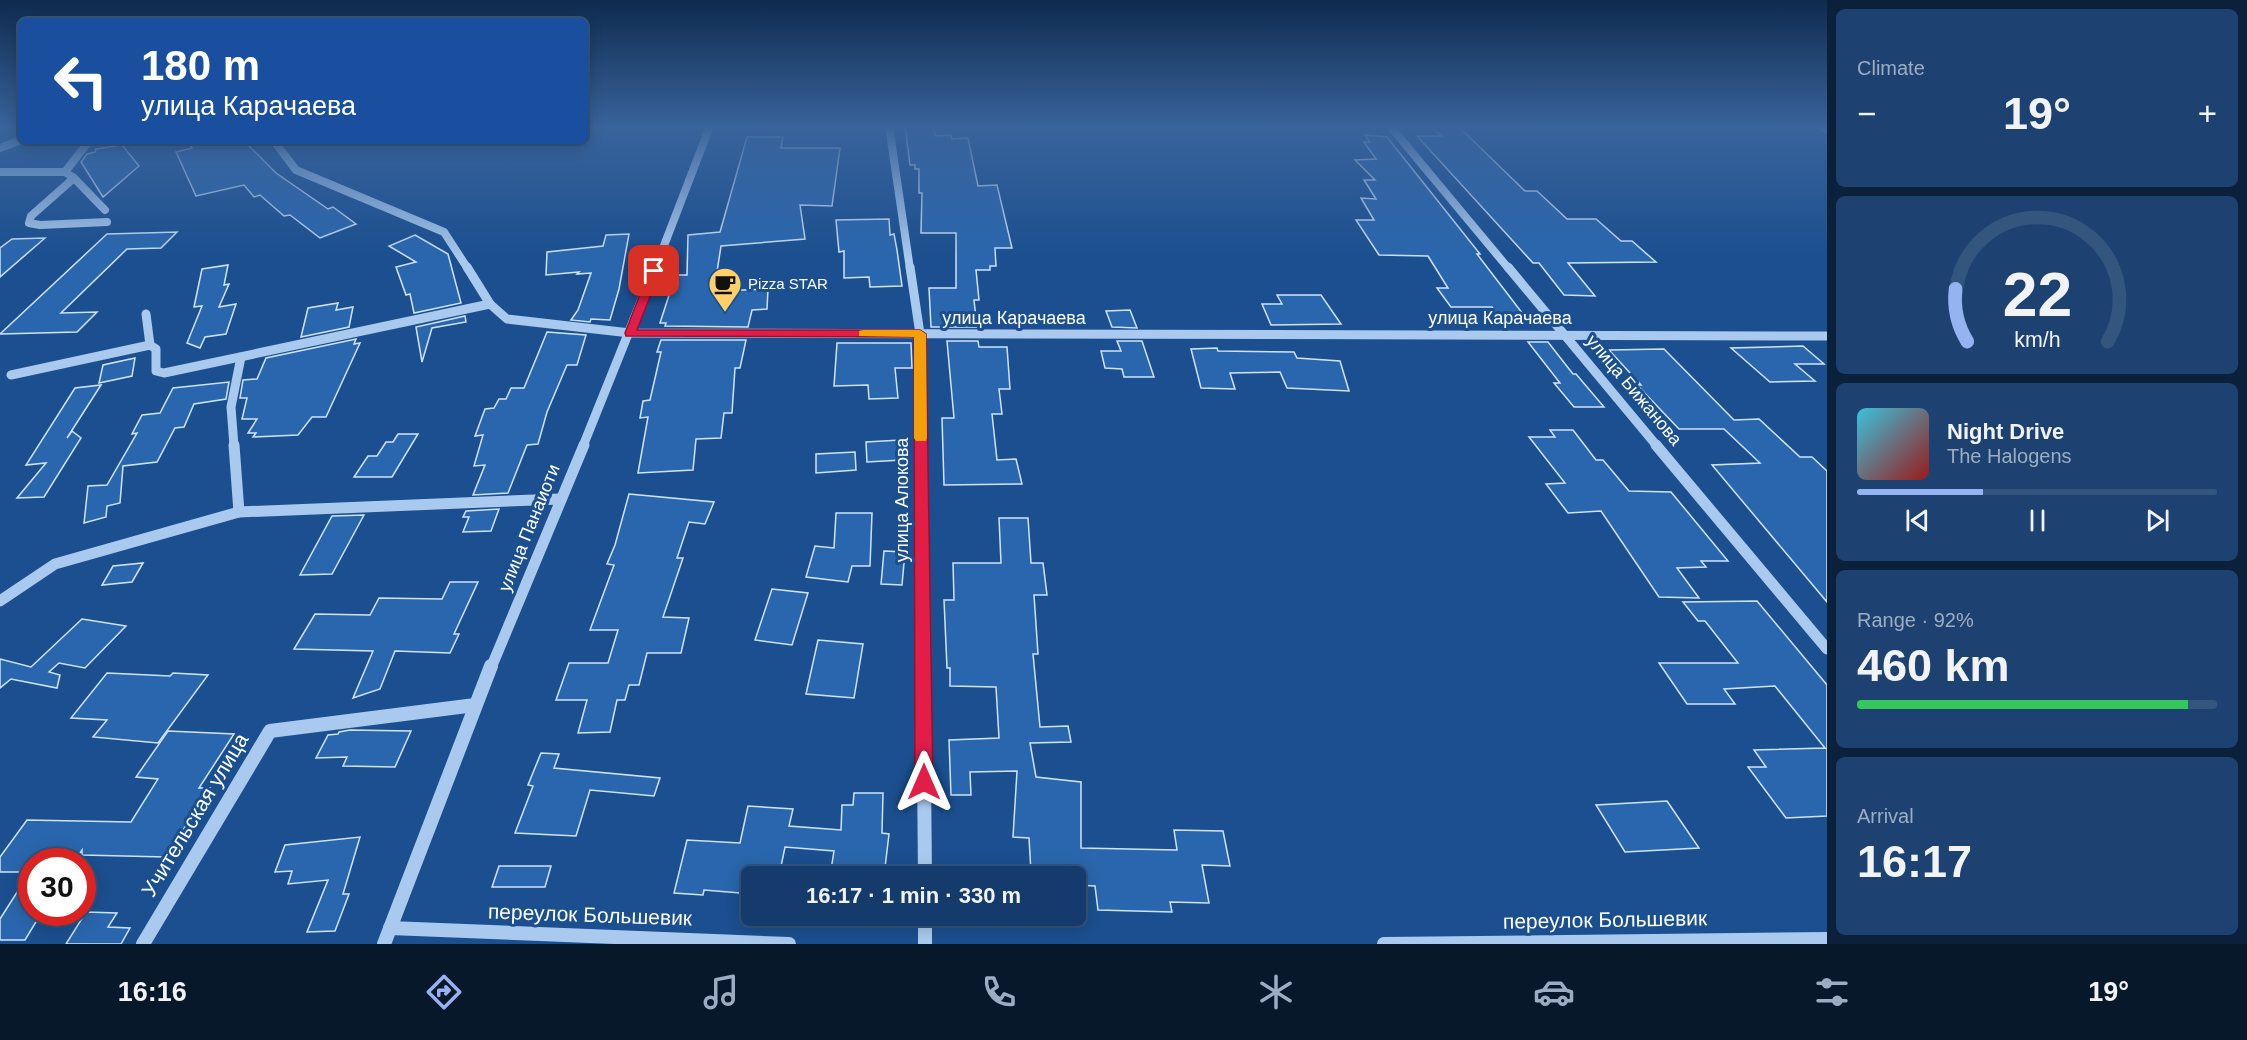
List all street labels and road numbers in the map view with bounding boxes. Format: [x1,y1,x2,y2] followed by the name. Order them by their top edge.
[942,308,1087,328] street label: улица Карачаева
[1428,308,1573,328] street label: улица Карачаева
[1582,331,1687,450] street label: улица Бижанова
[892,437,912,562] street label: улица Алокова
[494,462,564,594] street label: улица Панаиоти
[137,729,253,901] street label: Учительская улица
[488,899,693,930] street label: переулок Большевик
[1503,906,1708,933] street label: переулок Большевик

